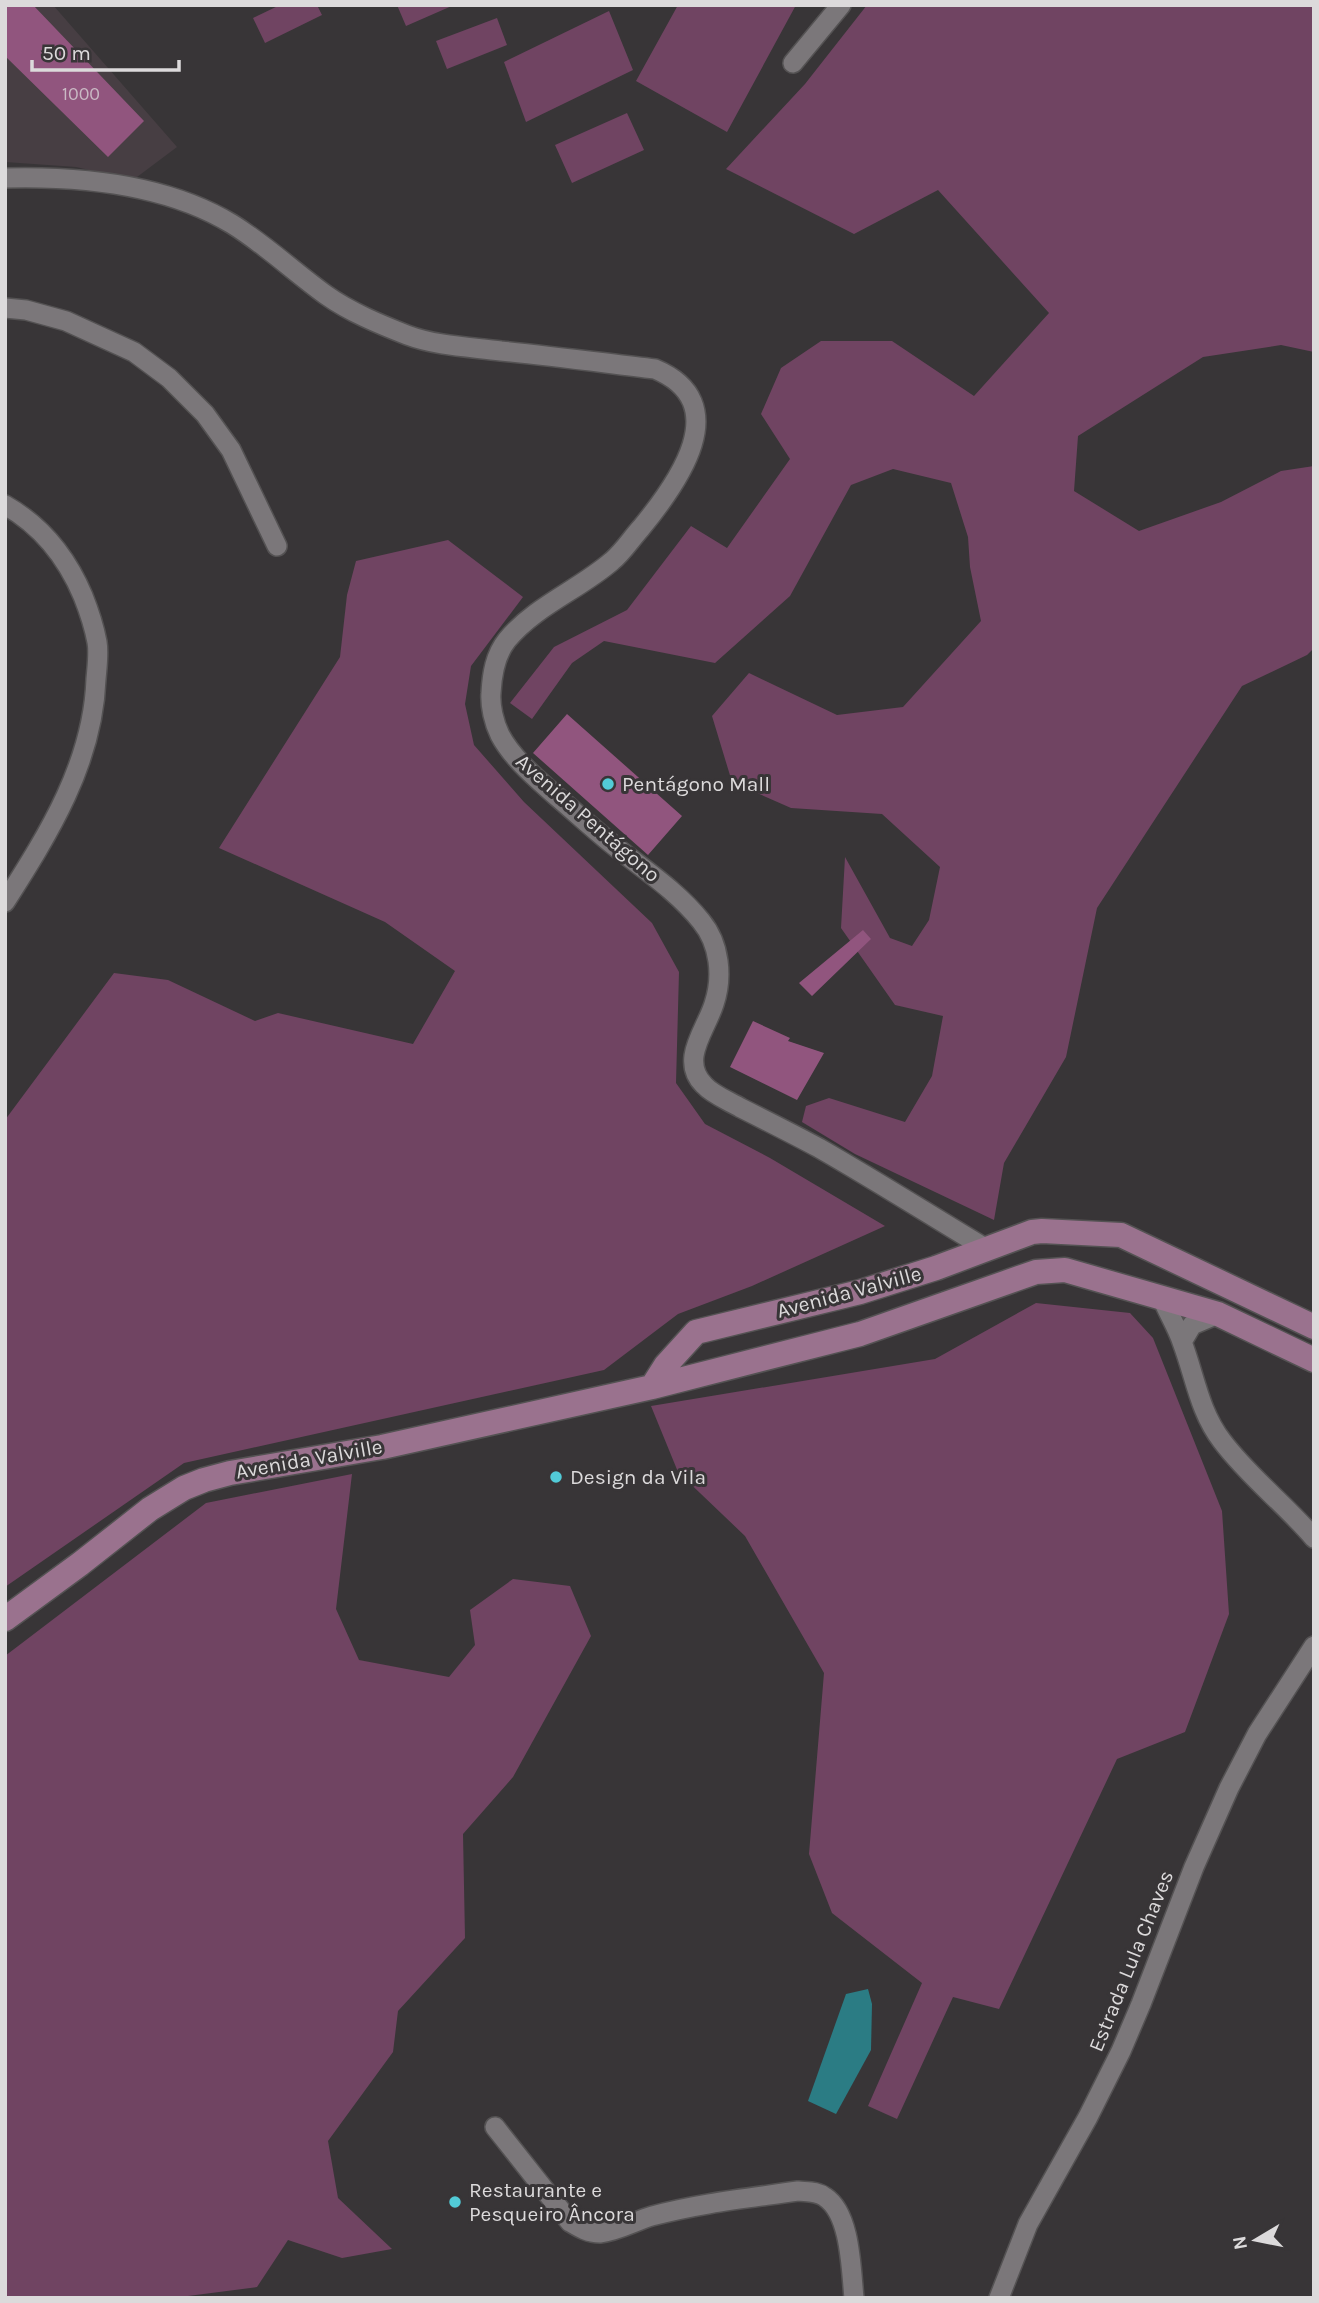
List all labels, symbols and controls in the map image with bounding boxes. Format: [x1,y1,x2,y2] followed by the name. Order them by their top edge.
[32,28,178,72] scale bar
[42,41,91,65] text: 50 m
[62,83,100,105] house number: 1000
[511,749,665,887] street label: Avenida Pentágono
[622,772,770,796] place label: Pentágono Mall
[600,776,616,792] marker: Pentágono Mall
[774,1261,924,1323] street label: Avenida Valville
[234,1434,384,1484] street label: Avenida Valville
[570,1465,706,1489] place label: Design da Vila
[548,1469,564,1485] marker: Design da Vila
[1084,1867,1178,2055] street label: Estrada Lula Chaves
[469,2178,635,2226] place label: Restaurante e Pesqueiro Âncora
[447,2194,463,2210] marker: Restaurante e Pesqueiro Âncora
[1221,2205,1291,2275] north arrow
[1228,2234,1252,2251] text: N

